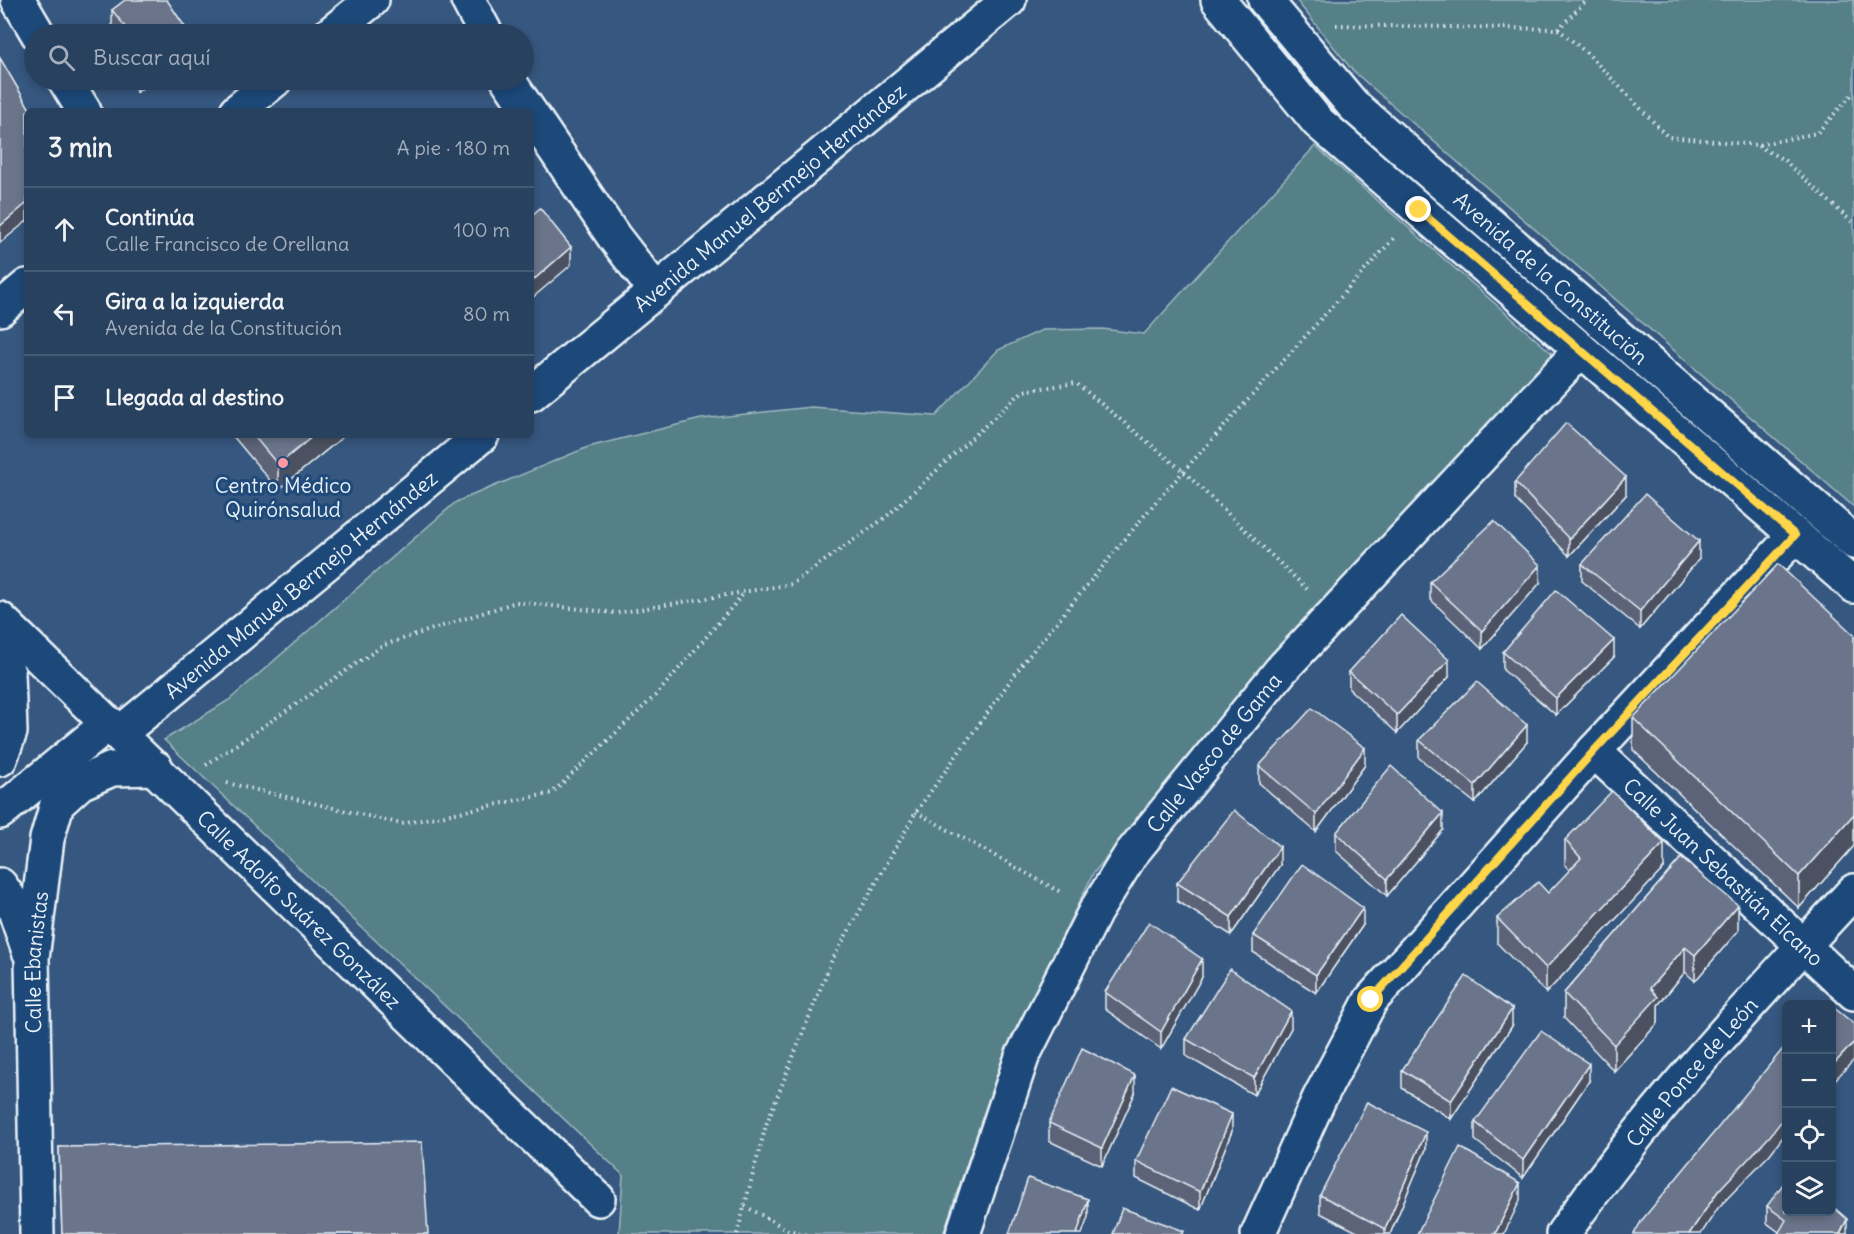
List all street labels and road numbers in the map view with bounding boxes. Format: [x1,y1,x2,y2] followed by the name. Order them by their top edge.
[628,77,911,318] street label: Avenida Manuel Bermejo Hernández
[1448,186,1654,370] street label: Avenida de la Constitución
[159,464,442,704] street label: Avenida Manuel Bermejo Hernández
[1140,667,1287,838] street label: Calle Vasco de Gama
[1618,772,1829,971] street label: Calle Juan Sebastián Elcano
[191,804,407,1015] street label: Calle Adolfo Suárez González
[19,890,54,1034] street label: Calle Ebanistas
[1620,991,1763,1152] street label: Calle Ponce de León

